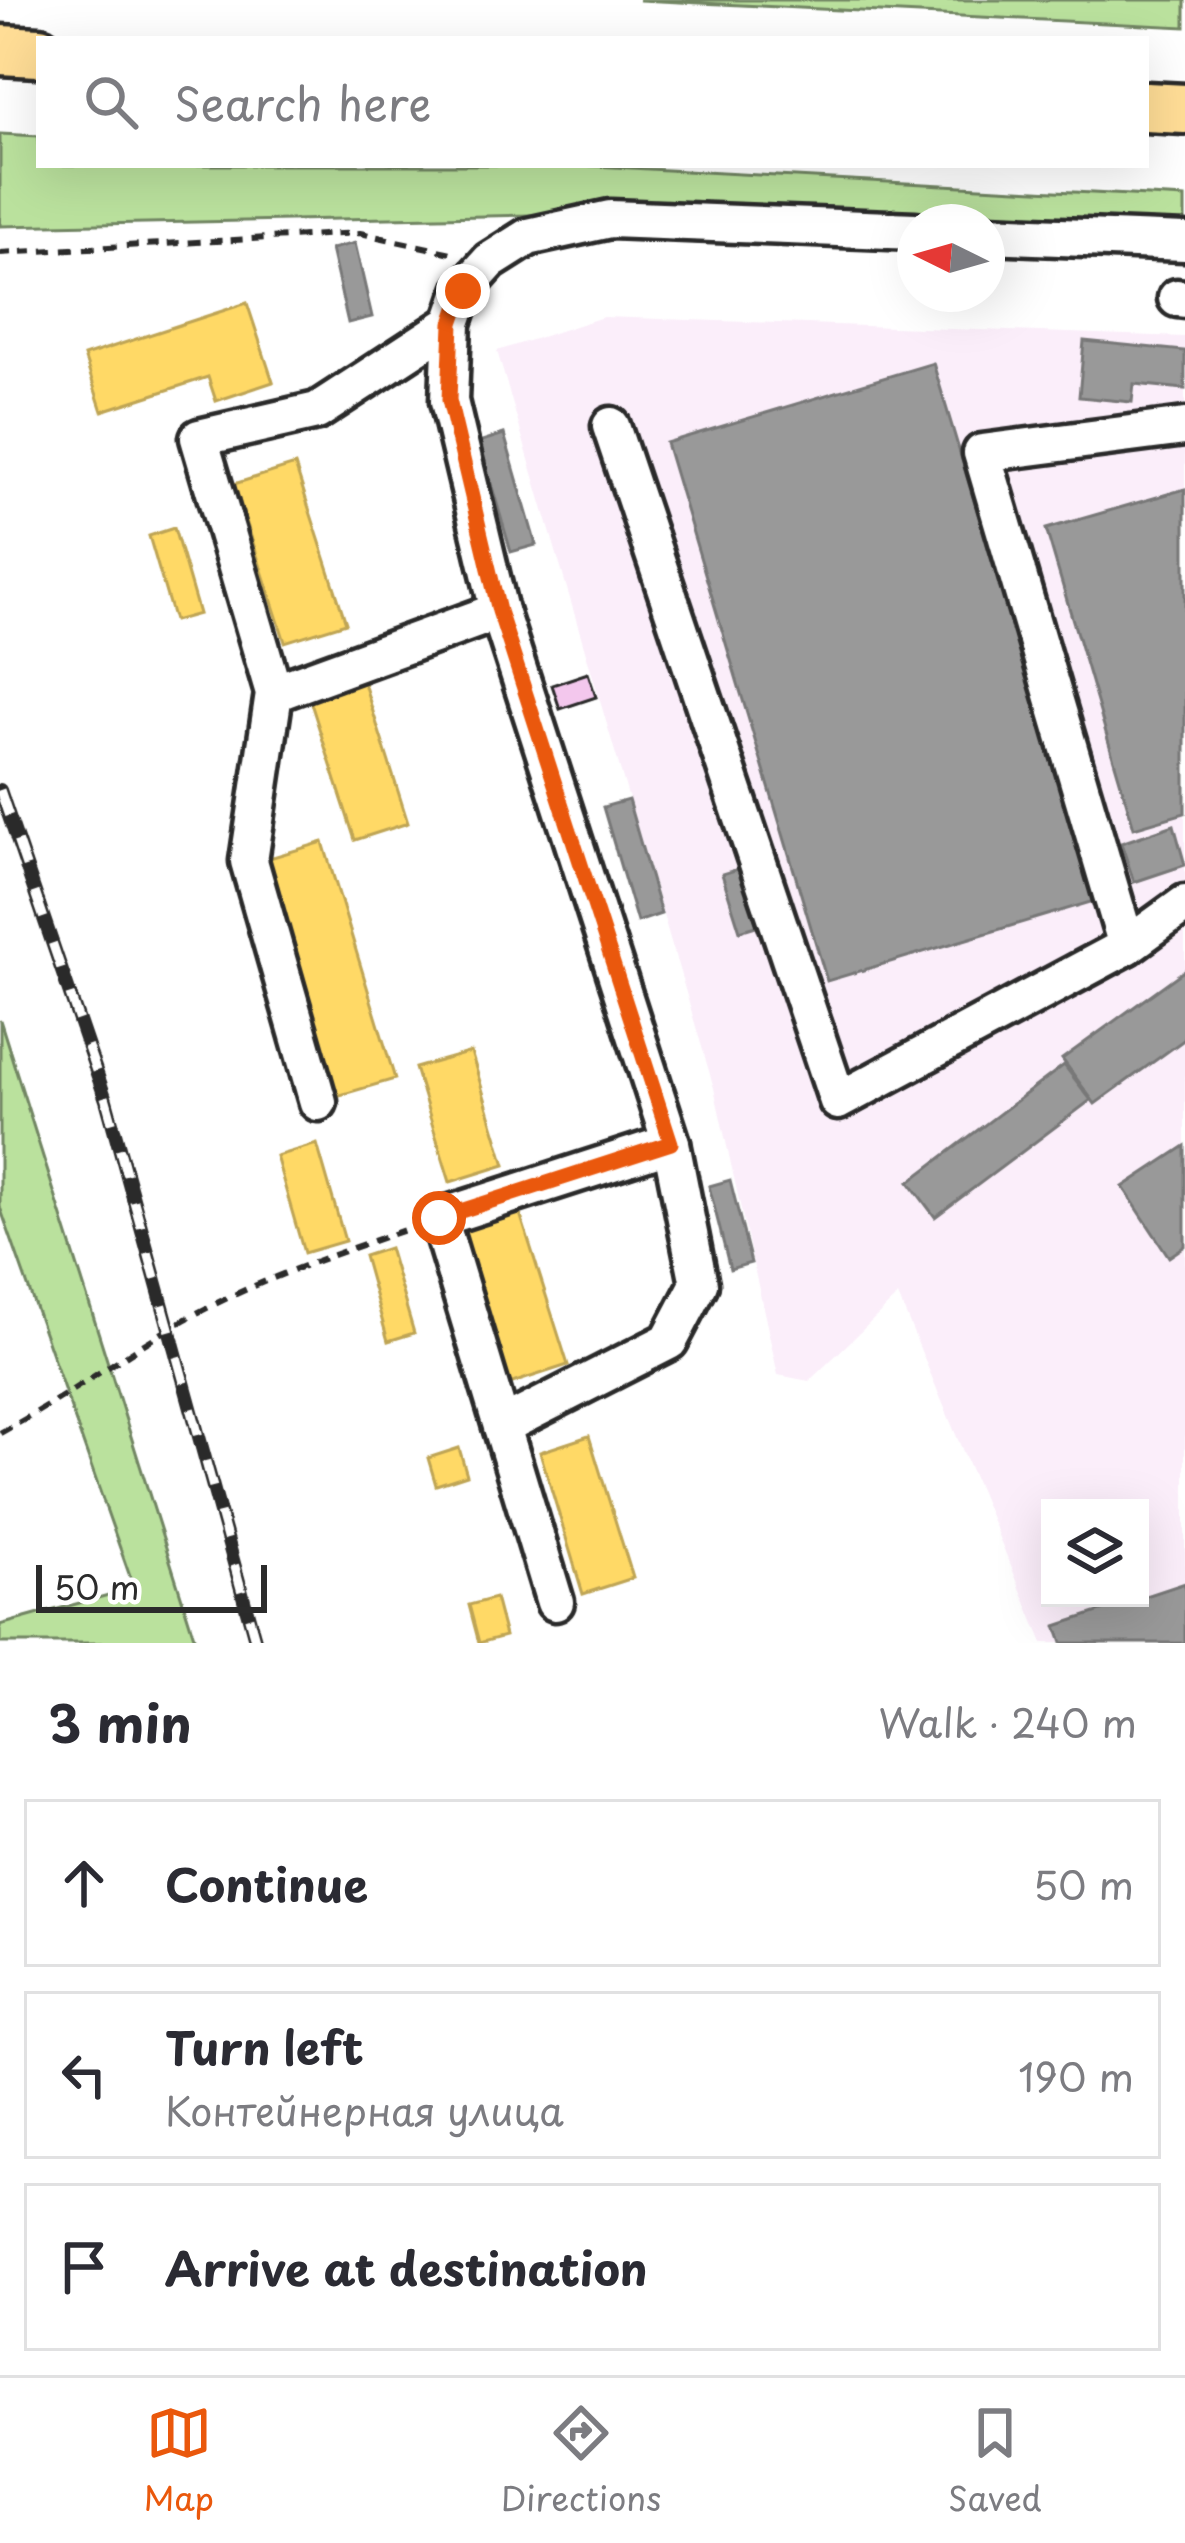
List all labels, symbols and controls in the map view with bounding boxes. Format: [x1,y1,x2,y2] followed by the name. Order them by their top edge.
[36,36,1149,168] search box
[174,68,431,136] text: Search here
[78,69,144,135] icon: search
[897,204,1005,312] north arrow
[436,264,490,318] route end
[412,1191,466,1245] route start
[1041,1499,1149,1607] map controls
[1041,1499,1149,1607] button: layers
[36,1559,267,1612] scale bar
[54,1561,140,1611] text: 50 m
[48,1683,192,1760] text: 3 min
[879,1692,1137,1751] text: Walk · 240 m
[165,1849,368,1917] text: Continue
[51,1850,117,1916] icon: ahead
[1033,1854,1134,1913] text: 50 m
[165,2012,364,2080] text: Turn left
[51,2042,117,2108] icon: left
[1018,2046,1134,2105] text: 190 m
[165,2080,564,2139] text: Контейнерная улица
[165,2233,648,2301] text: Arrive at destination
[51,2234,117,2300] icon: arrive
[143,2400,214,2522] tab: Map
[501,2400,661,2522] tab: Directions
[948,2400,1042,2522] tab: Saved

